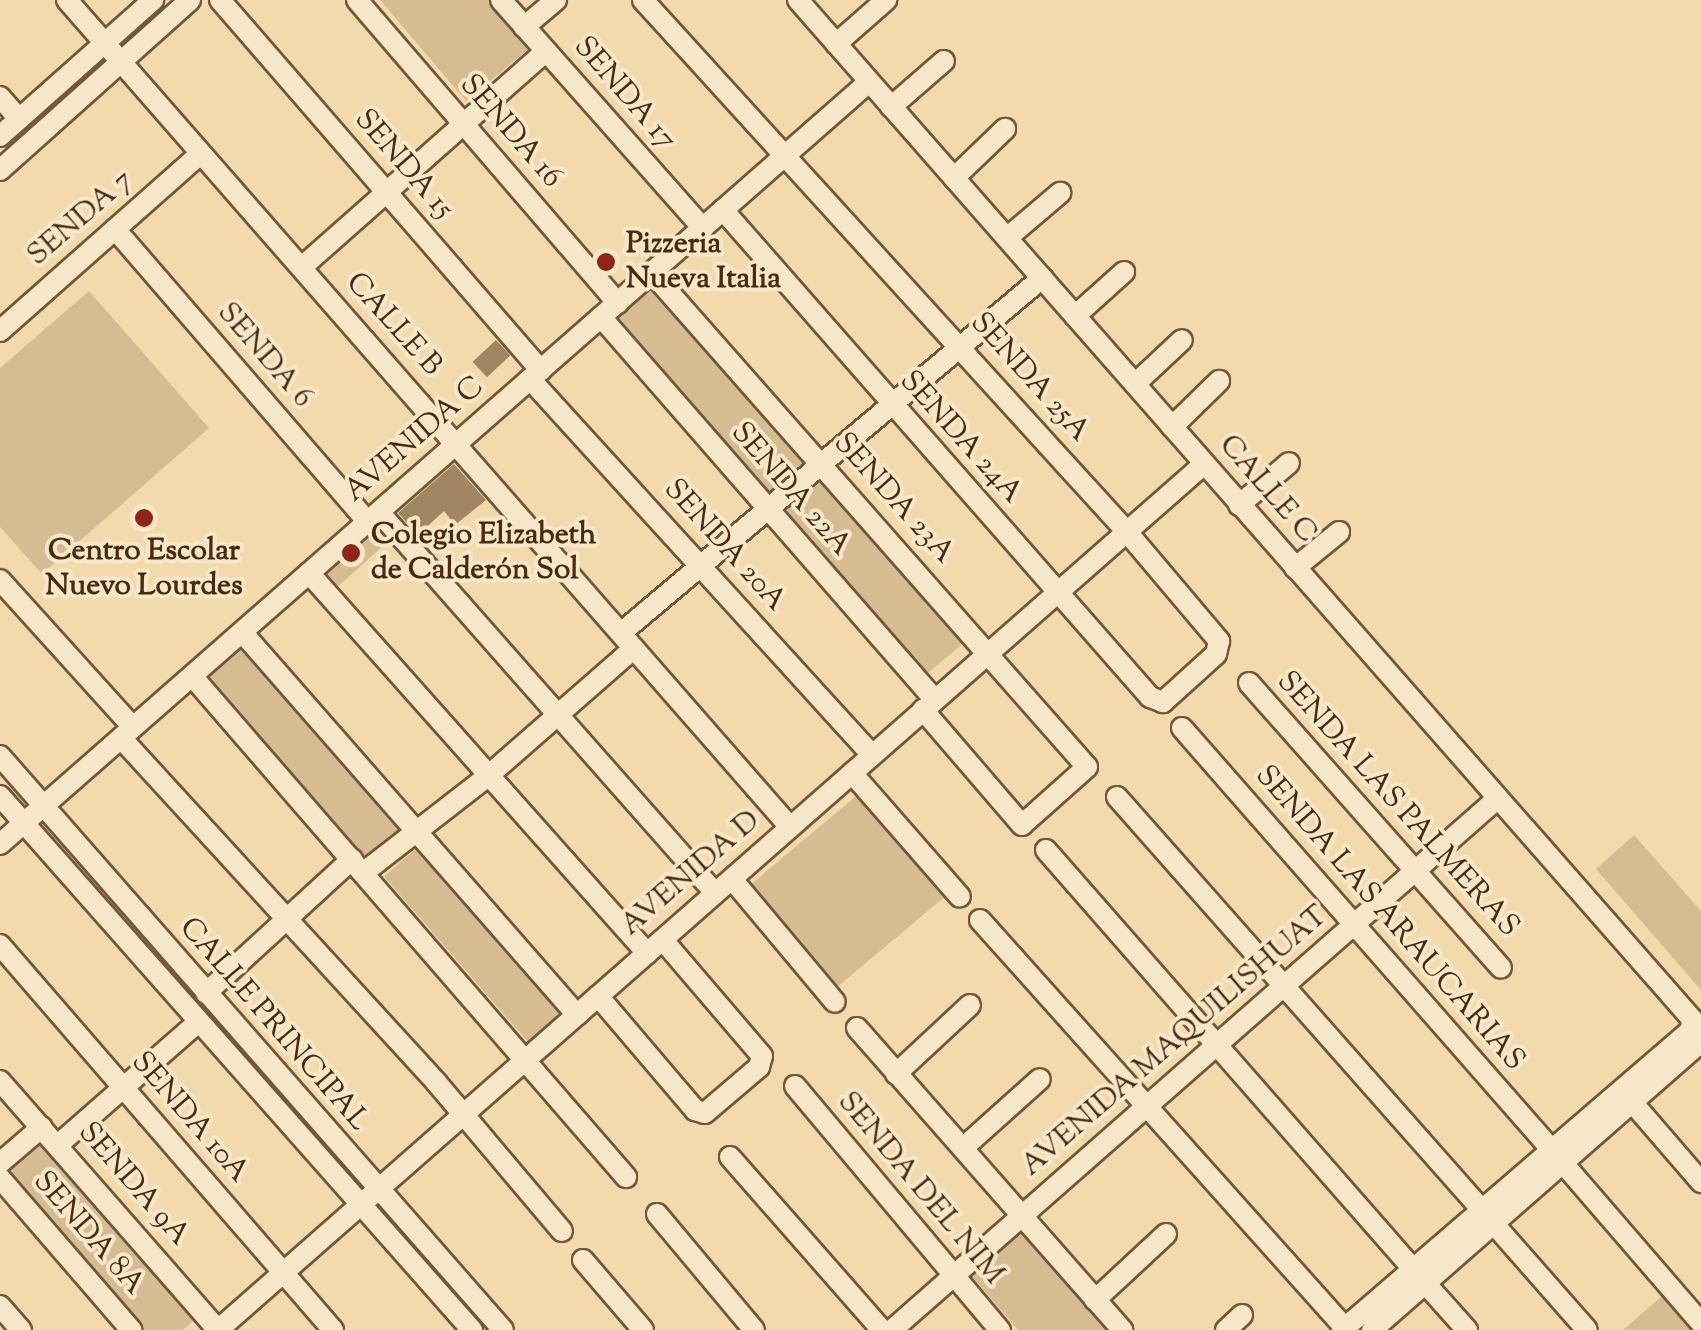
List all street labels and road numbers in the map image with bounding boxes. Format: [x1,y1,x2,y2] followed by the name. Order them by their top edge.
[565,30,683,158] street label: SENDA 17
[451,68,569,196] street label: SENDA 16
[346,103,460,227] street label: SENDA 15
[21,163,141,275] street label: SENDA 7
[337,266,449,384] street label: CALLE B
[208,296,320,416] street label: SENDA 6
[962,306,1096,450] street label: SENDA 25A
[891,364,1029,512] street label: SENDA 24A
[338,370,492,510] street label: AVENIDA C
[722,416,858,564] street label: SENDA 22A
[825,426,961,572] street label: SENDA 23A
[1210,428,1324,552] street label: CALLE C
[655,472,793,620] street label: SENDA 20A
[1268,665,1526,945] street label: SENDA LAS PALMERAS
[1247,759,1531,1079] street label: SENDA LAS ARAUCARIAS
[614,804,768,944] street label: AVENIDA D
[1014,899,1336,1185] street label: AVENIDA MAQUILISHUAT
[171,911,375,1139] street label: CALLE PRINCIPAL
[122,1045,256,1191] street label: SENDA 10A
[829,1085,1011,1293] street label: SENDA DEL NIM
[70,1116,196,1254] street label: SENDA 9A
[25,1165,151,1303] street label: SENDA 8A

